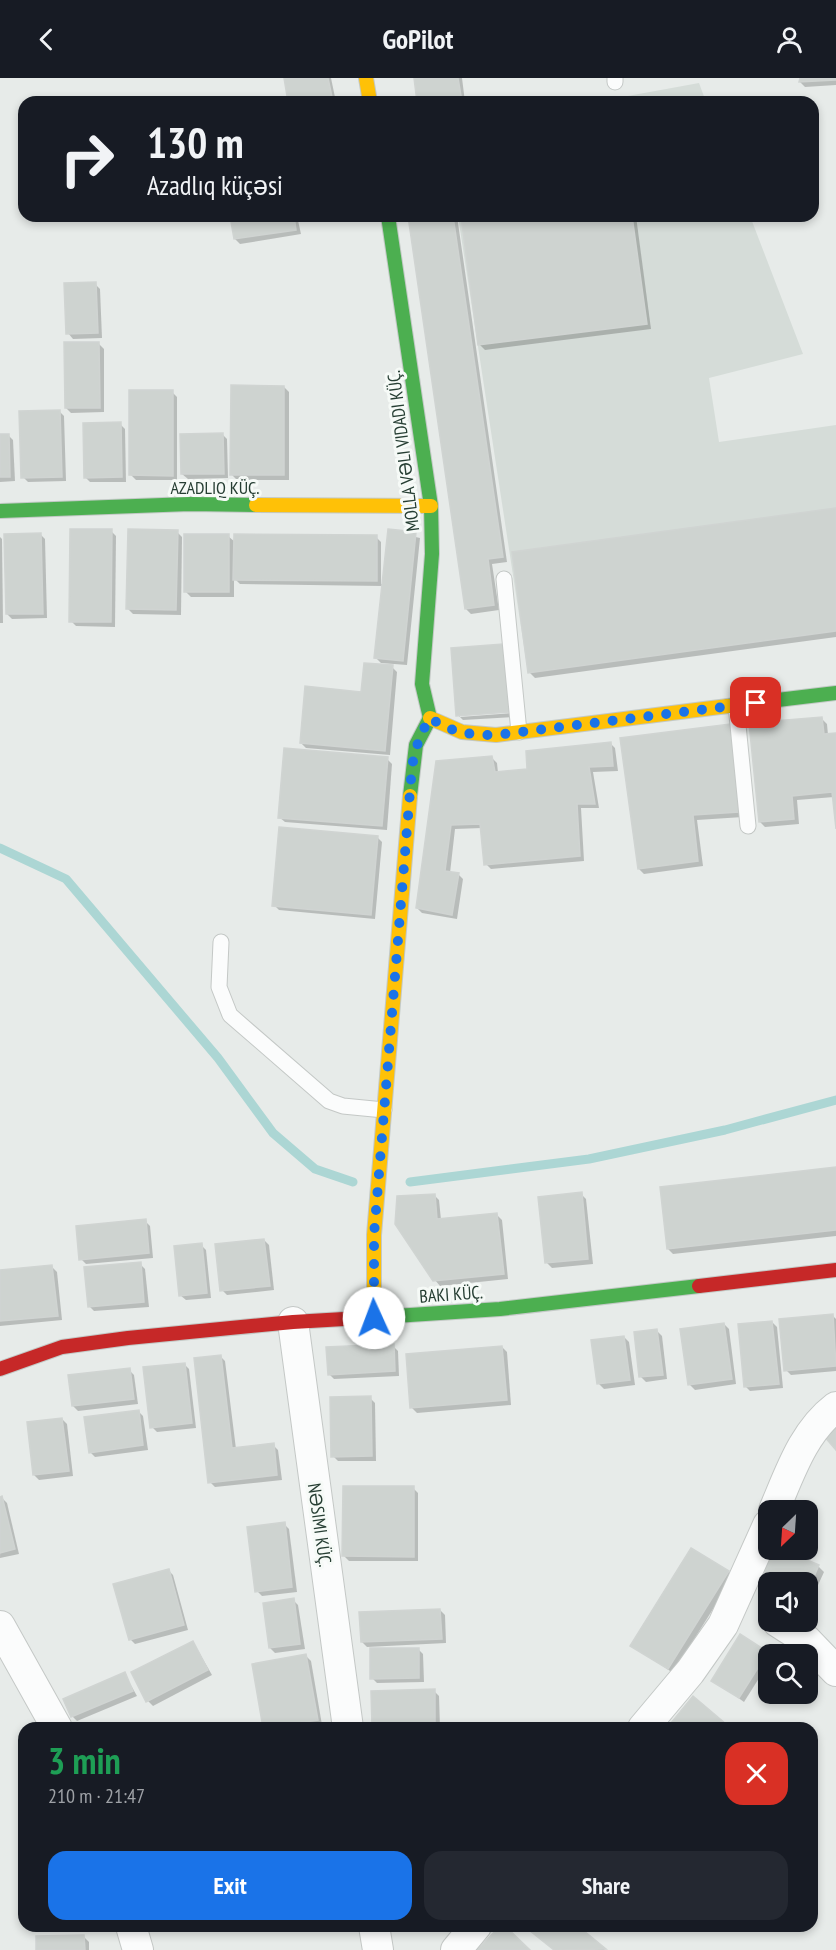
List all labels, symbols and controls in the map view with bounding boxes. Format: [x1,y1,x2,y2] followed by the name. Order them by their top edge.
[383,22,453,56] text: GoPilot
[30,23,63,56] icon: back
[773,23,806,56] icon: person
[147,115,244,170] text: 130 m
[48,120,126,198] icon: right
[147,168,283,202] text: Azadlıq küçəsi
[382,369,424,533] street label: MOLLA VƏLI VIDADI KÜÇ.
[171,476,259,499] street label: AZADLIQ KÜÇ.
[730,677,781,728] pin
[739,686,772,719] icon: arrive
[418,1280,484,1308] street label: BAKI KÜÇ.
[342,1286,406,1350] position arrow
[303,1482,337,1568] street label: NƏSIMI KÜÇ.
[758,1500,818,1560] north arrow
[758,1500,818,1704] map controls
[758,1572,818,1632] button: sound
[758,1644,818,1704] button: search
[48,1737,121,1784] text: 3 min
[725,1742,788,1805] button: close
[48,1783,145,1809] text: 210 m · 21:47
[48,1851,412,1920] button: Exit
[424,1851,788,1920] button: Share

